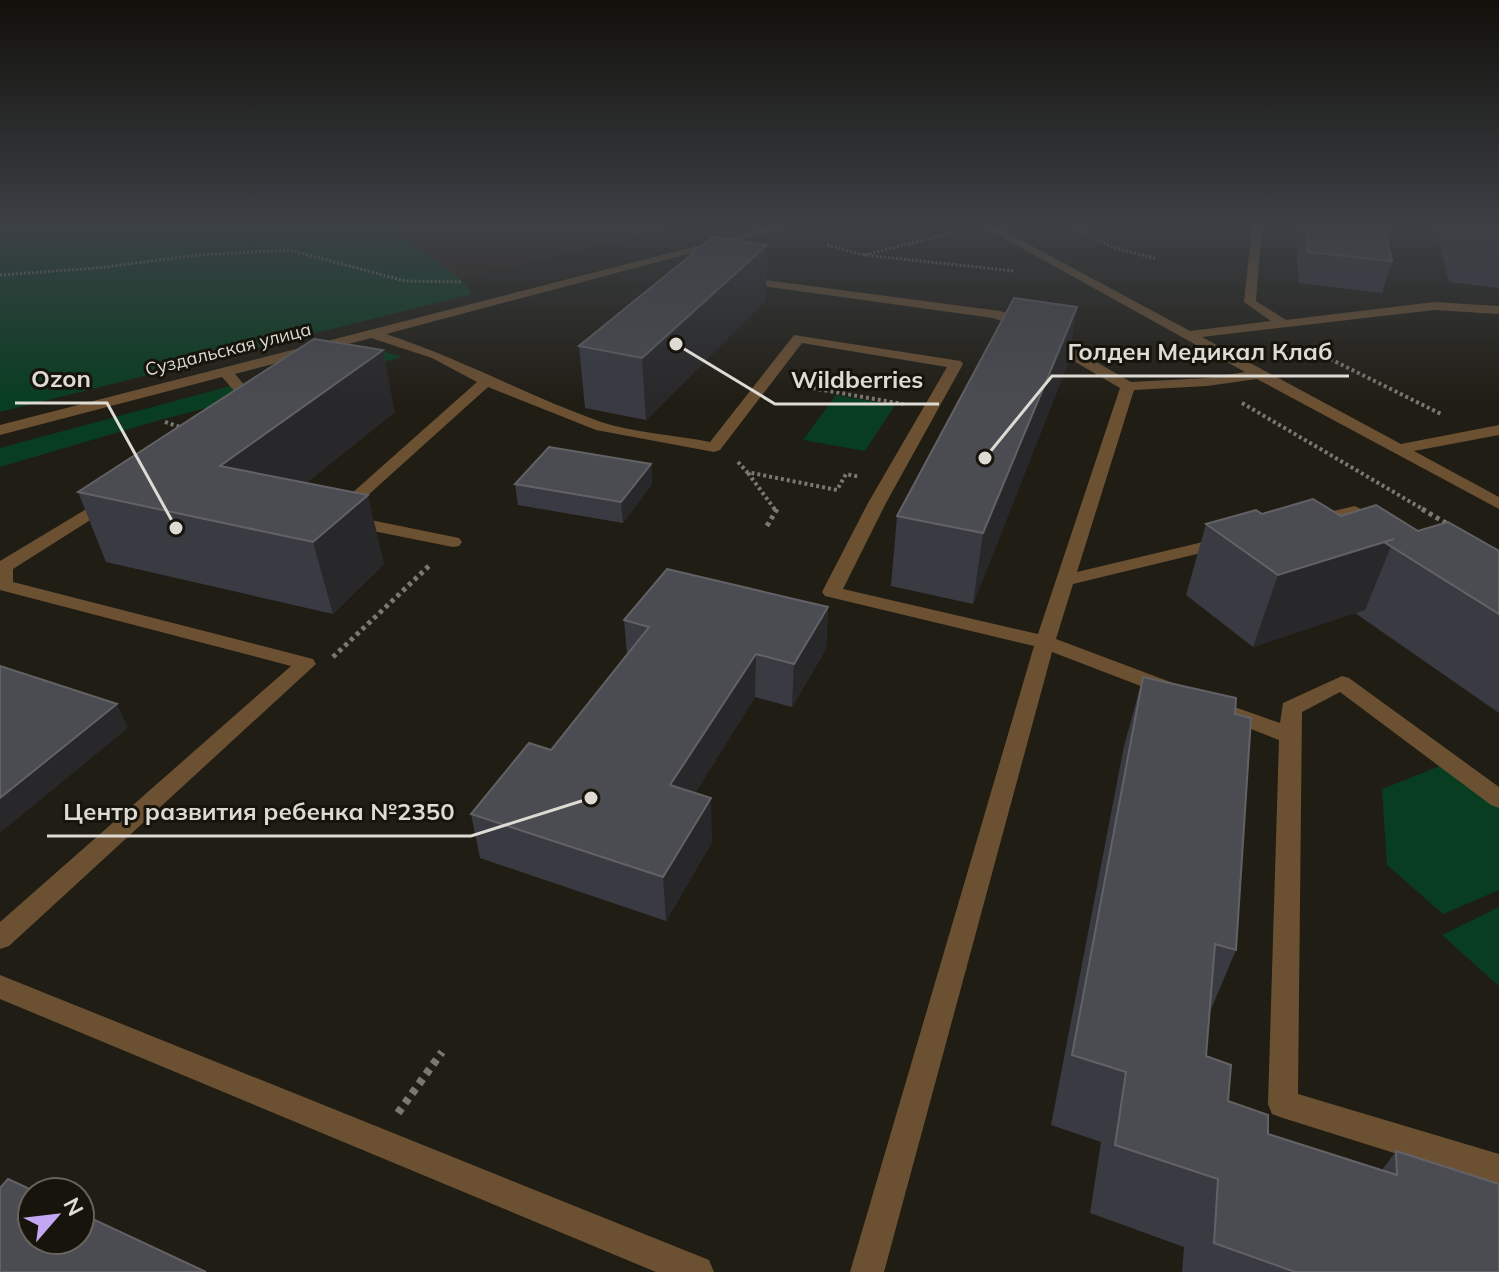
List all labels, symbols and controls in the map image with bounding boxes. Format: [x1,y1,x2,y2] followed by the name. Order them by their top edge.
[143,317,313,381] street label: Суздальская улица
[1052,328,1349,376] callout: Голден Медикал Клаб
[1067,336,1333,366] text: Голден Медикал Клаб
[15,355,107,403] callout: Ozon
[775,356,939,404] callout: Wildberries
[31,363,91,393] text: Ozon
[791,364,923,394] text: Wildberries
[47,788,471,836] callout: Центр развития ребенка №2350
[63,796,455,826] text: Центр развития ребенка №2350
[16,1176,96,1256] north arrow
[57,1193,90,1221] text: N

